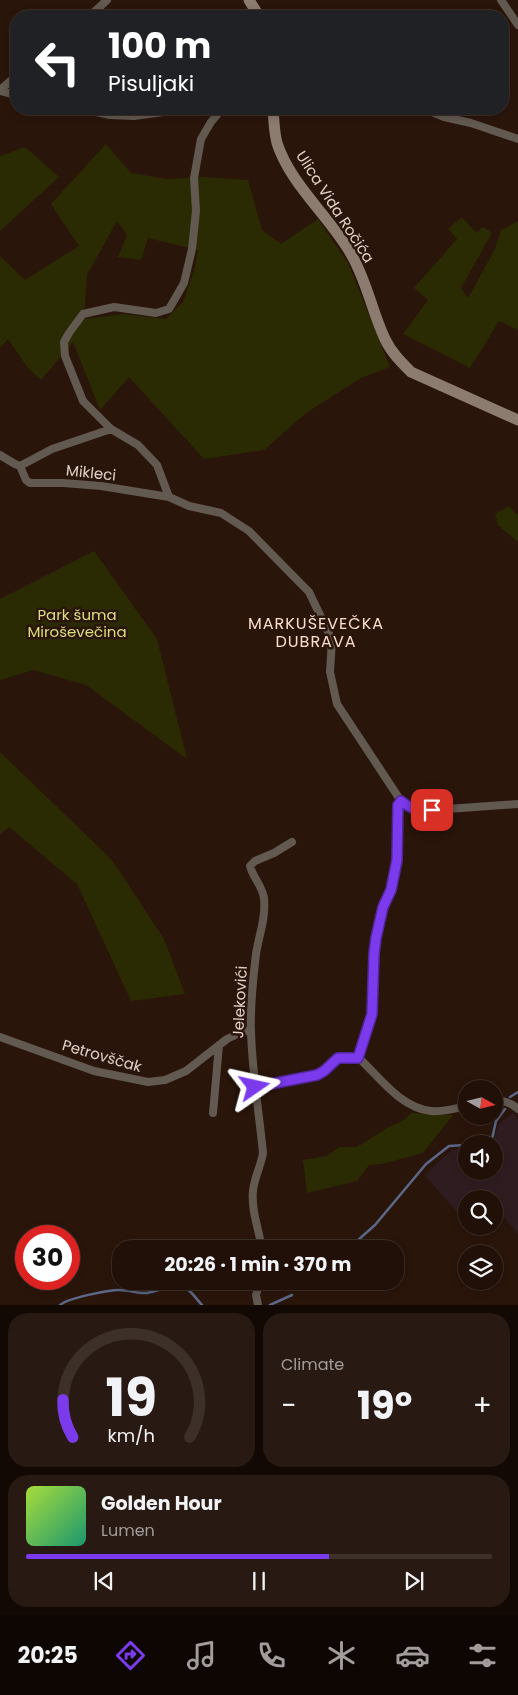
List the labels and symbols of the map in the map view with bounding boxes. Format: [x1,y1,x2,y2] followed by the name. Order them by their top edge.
[291,147,380,267] street label: Ulica Vida Ročića
[65,459,117,486] street label: Mikleci
[27,604,127,642] park label: Park šuma Miroševečina
[248,612,384,653] district label: MARKUŠEVEČKA DUBRAVA
[411,789,453,831] pin
[227,965,252,1039] street label: Jelekovići
[60,1034,145,1077] street label: Petrovščak
[228,1060,280,1112] position arrow
[458,1080,502,1125] north arrow
[15,1225,80,1290] speed limit sign: 30

